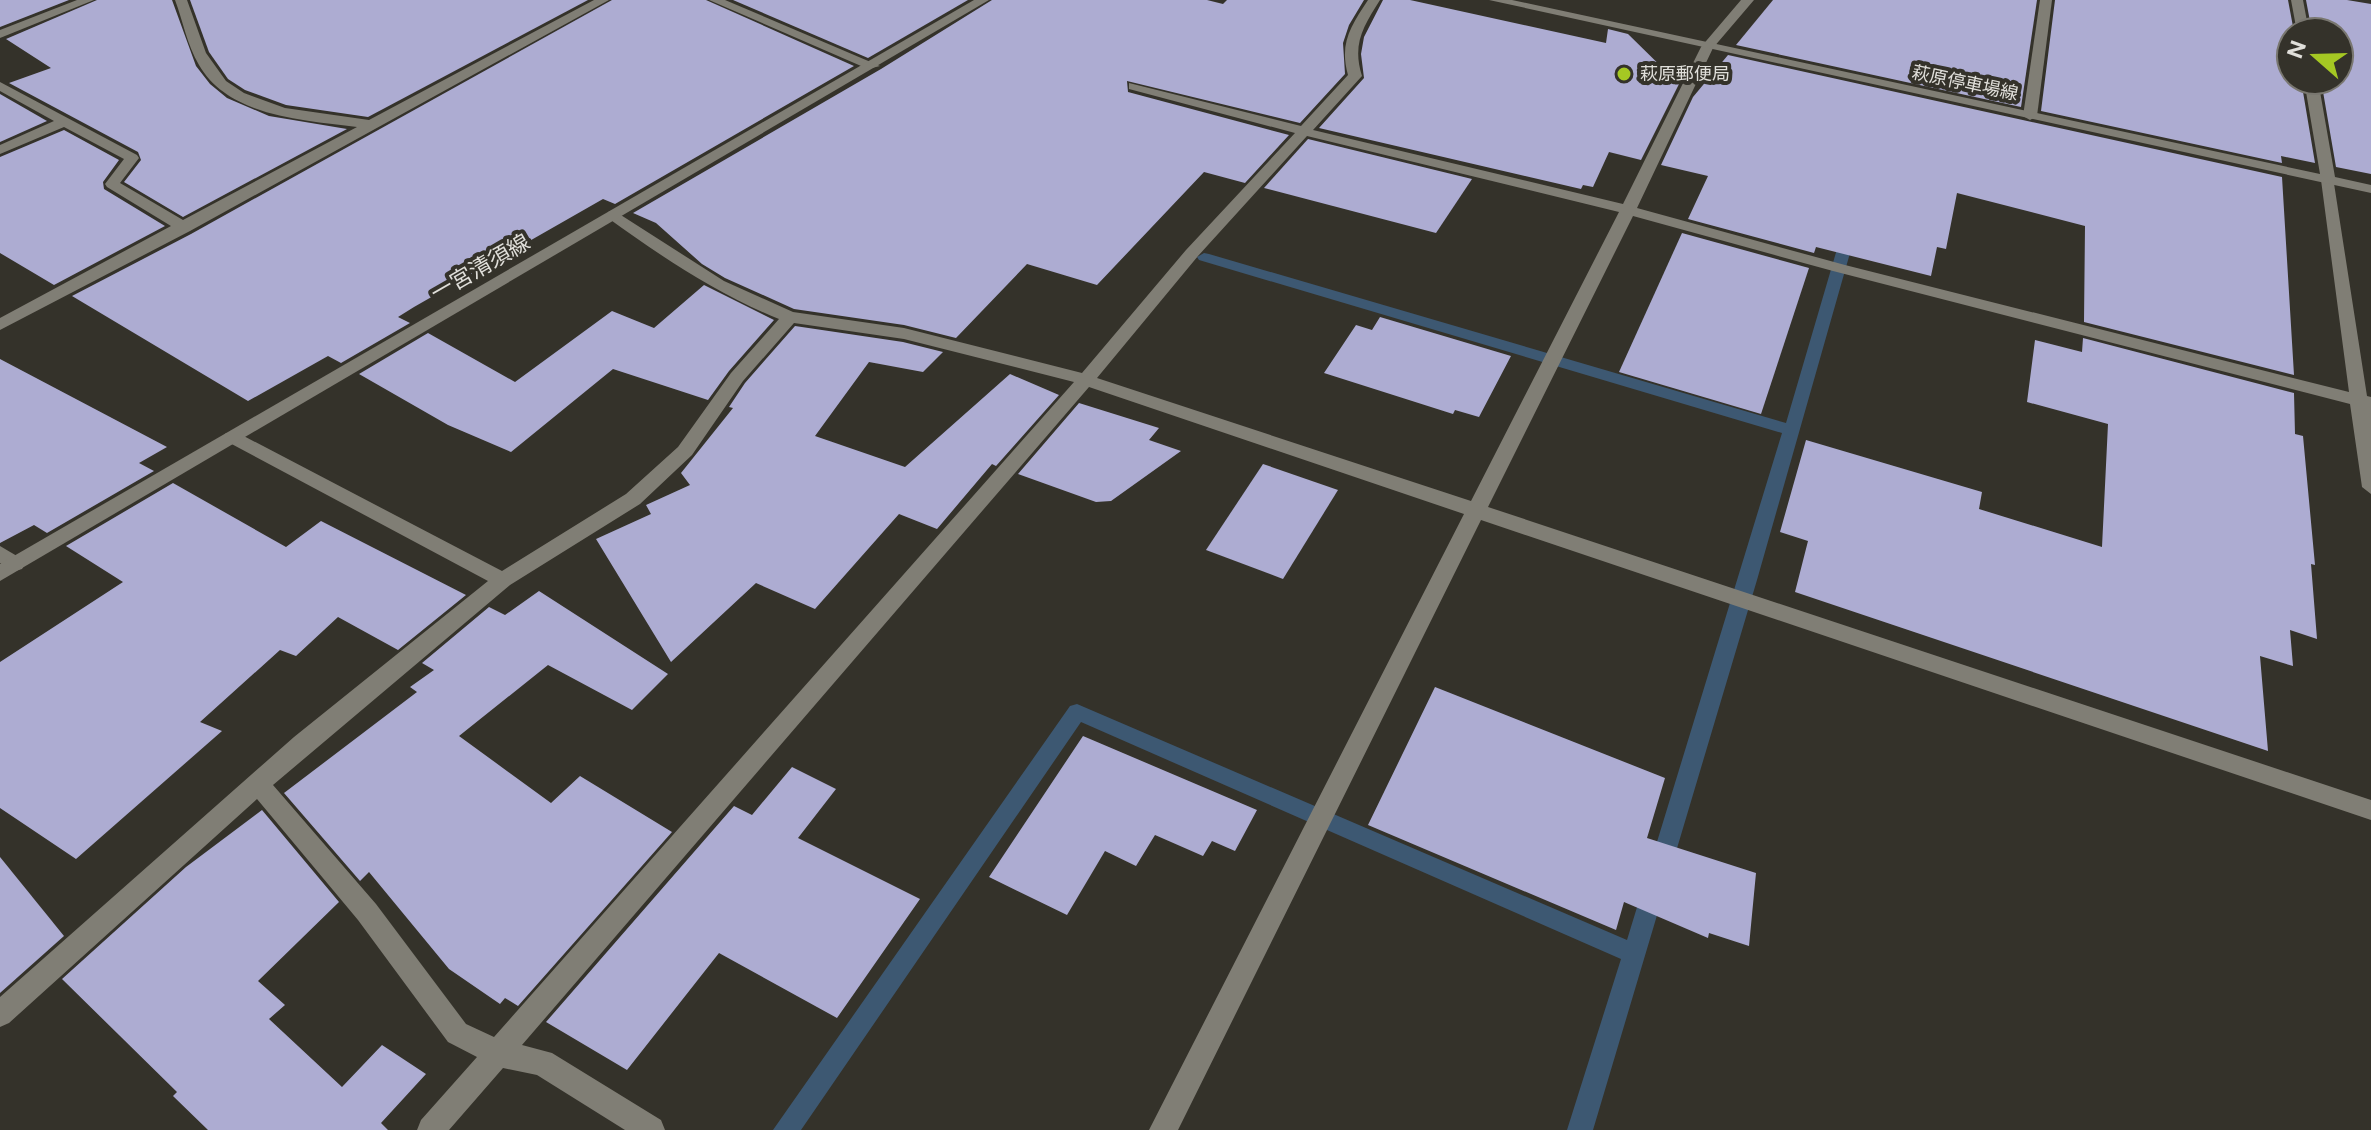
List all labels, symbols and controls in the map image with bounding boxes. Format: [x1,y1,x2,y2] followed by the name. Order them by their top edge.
[2275,16,2355,96] north arrow
[2281,37,2312,62] text: N
[1910,61,2020,105] street label: 萩原停車場線
[1640,63,1730,85] place label: 萩原郵便局
[1615,65,1633,83] marker: 萩原郵便局
[426,228,535,307] street label: 一宮清須線

